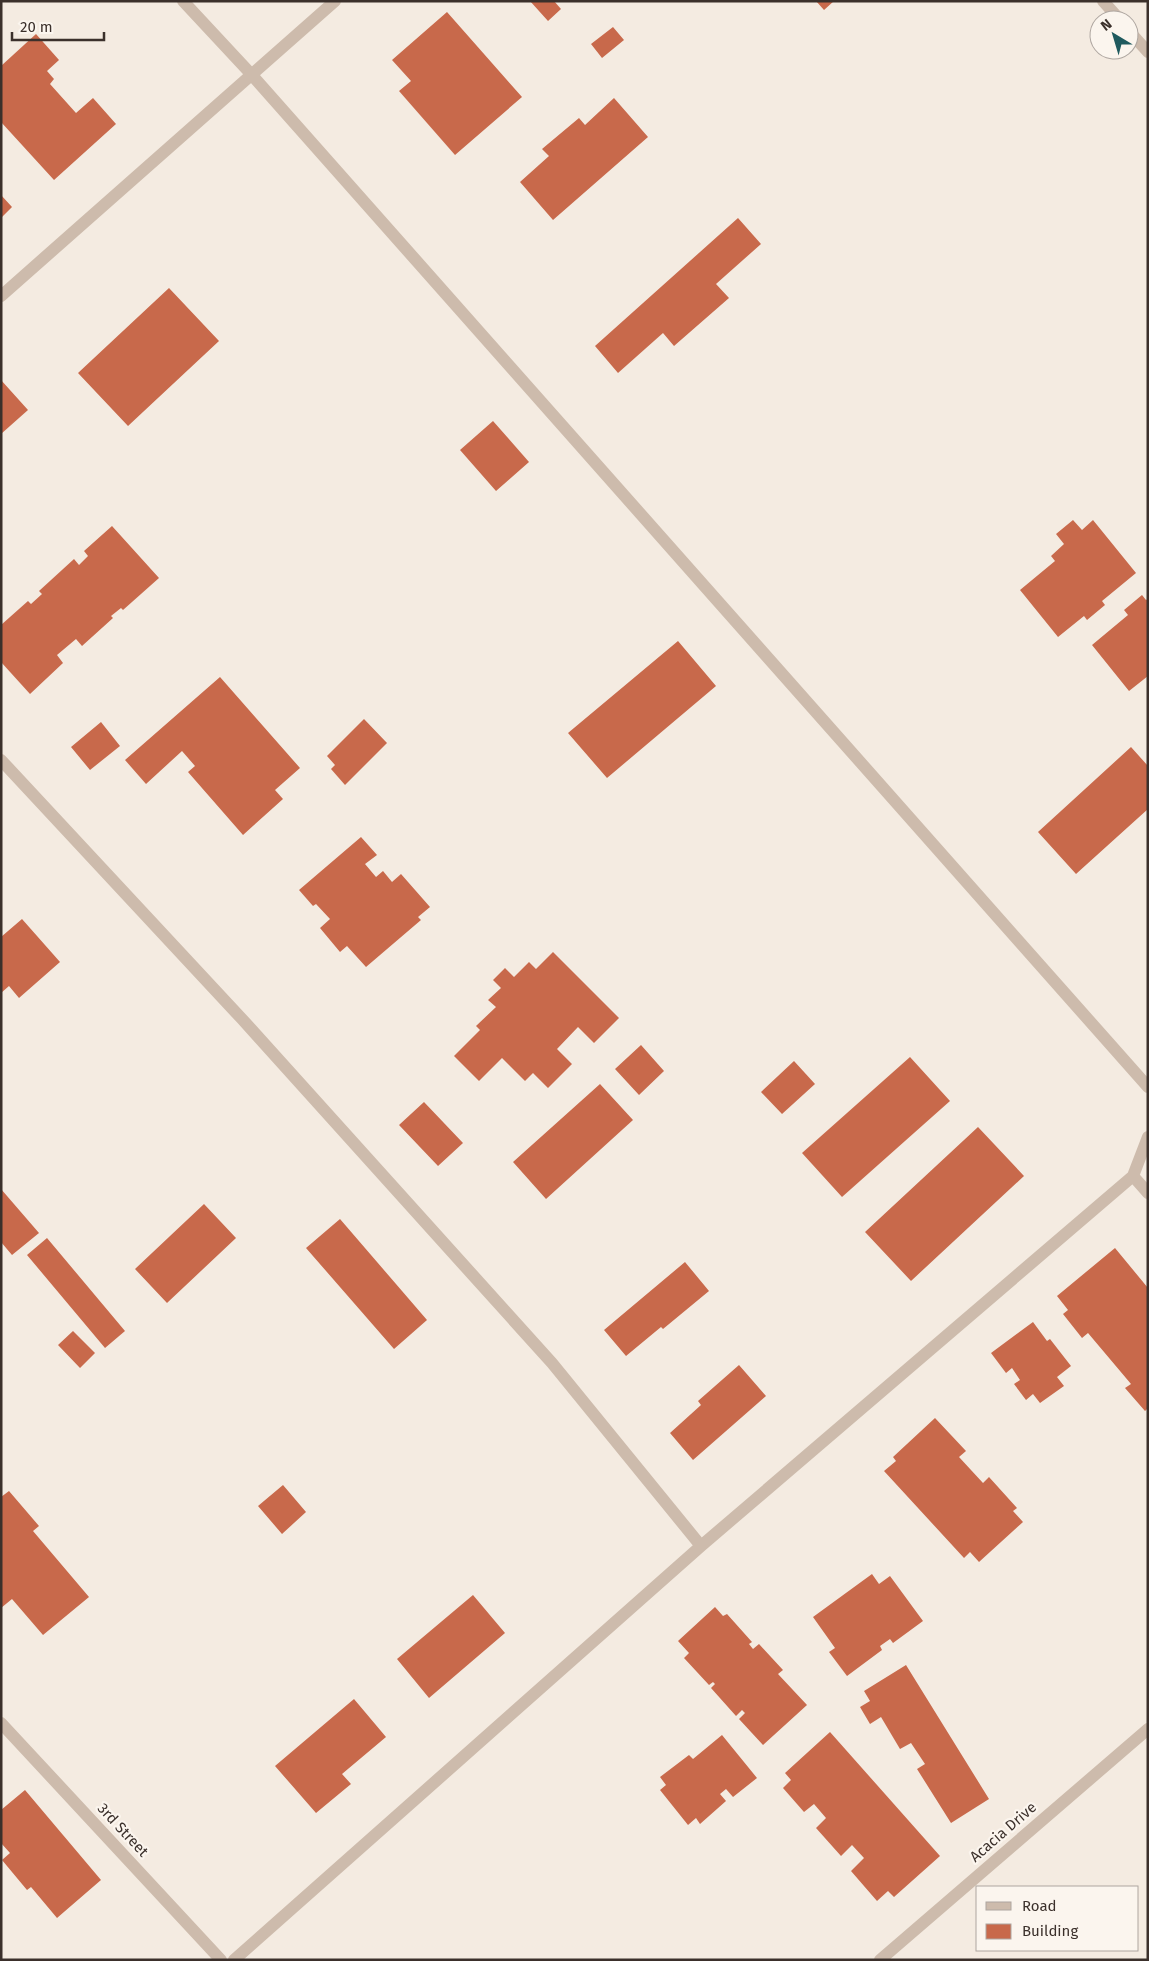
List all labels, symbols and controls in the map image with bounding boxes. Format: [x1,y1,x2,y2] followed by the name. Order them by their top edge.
[12,10,105,42] scale bar
[1089,10,1139,60] north arrow
[1097,16,1115,35] text: N
[20,18,53,36] text: 20 m
[966,1798,1040,1866] street label: Acacia Drive
[94,1800,153,1861] street label: 3rd Street
[976,1886,1139,1951] legend
[1022,1897,1057,1915] text: Road
[1022,1922,1078,1940] text: Building

